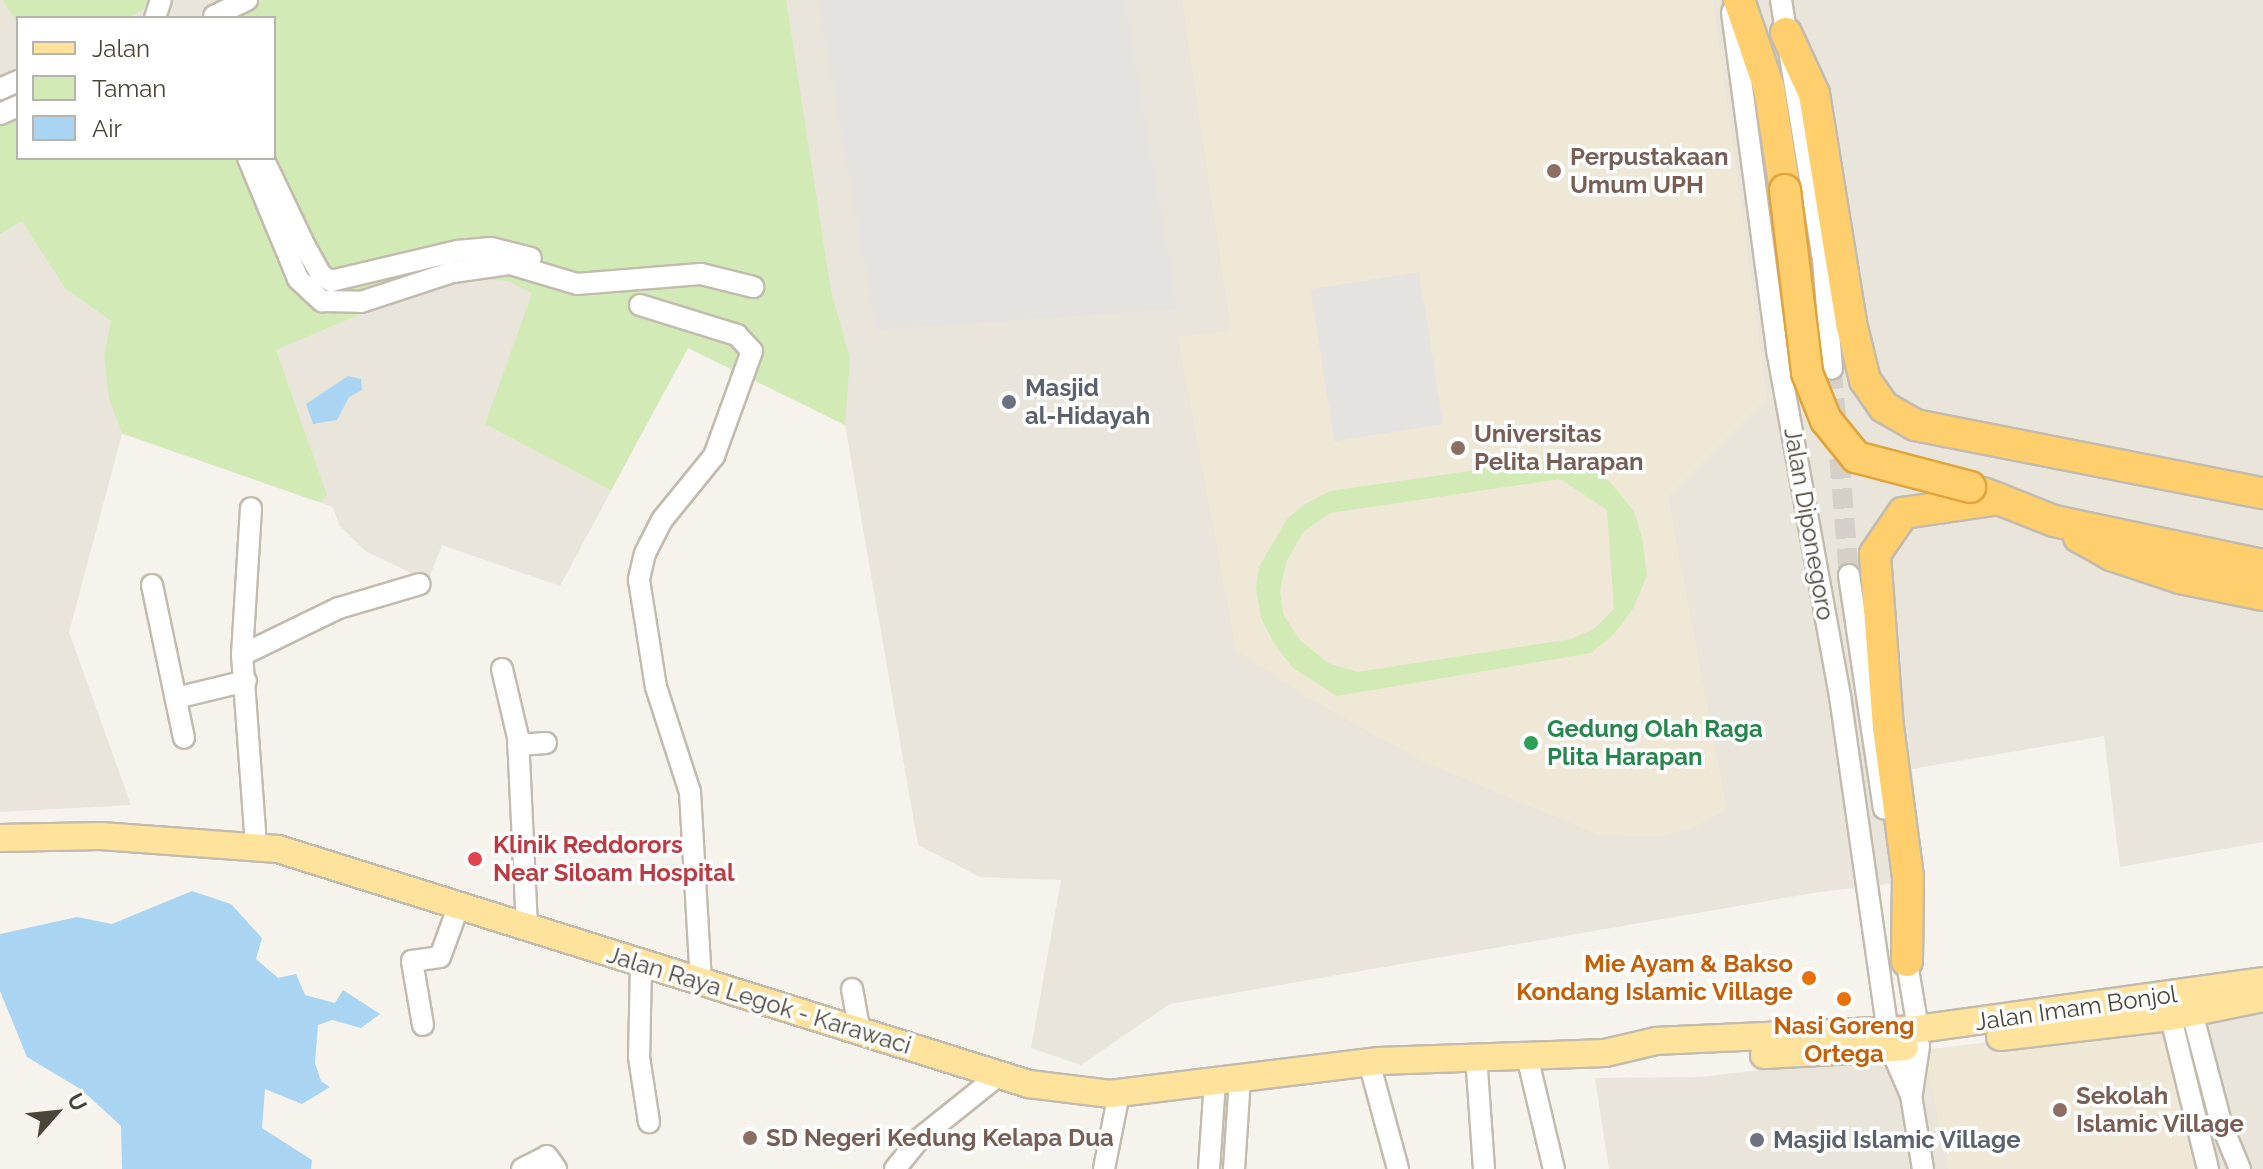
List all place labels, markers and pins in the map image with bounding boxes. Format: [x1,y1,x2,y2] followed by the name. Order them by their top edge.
[1570,143,1729,199] place label: Perpustakaan Umum UPH
[1545,162,1563,180] marker: Perpustakaan Umum UPH
[1025,374,1150,430] place label: Masjid al-Hidayah
[1000,393,1018,411] marker: Masjid al-Hidayah
[1474,420,1644,476] place label: Universitas Pelita Harapan
[1449,439,1467,457] marker: Universitas Pelita Harapan
[1547,715,1763,771] place label: Gedung Olah Raga Plita Harapan
[1522,734,1540,752] marker: Gedung Olah Raga Plita Harapan
[493,831,735,887] place label: Klinik Reddorors Near Siloam Hospital
[464,848,486,870] marker: Klinik Reddorors Near Siloam Hospital
[1515,950,1793,1006] place label: Mie Ayam & Bakso Kondang Islamic Village
[1800,969,1818,987] marker: Mie Ayam & Bakso Kondang Islamic Village
[1835,990,1853,1008] marker: Nasi Goreng Ortega
[1774,1012,1914,1068] place label: Nasi Goreng Ortega
[2076,1082,2245,1138] place label: Sekolah Islamic Village
[2051,1101,2069,1119] marker: Sekolah Islamic Village
[766,1124,1114,1152] place label: SD Negeri Kedung Kelapa Dua
[1773,1126,2022,1154] place label: Masjid Islamic Village
[741,1129,759,1147] marker: SD Negeri Kedung Kelapa Dua
[1748,1131,1766,1149] marker: Masjid Islamic Village

